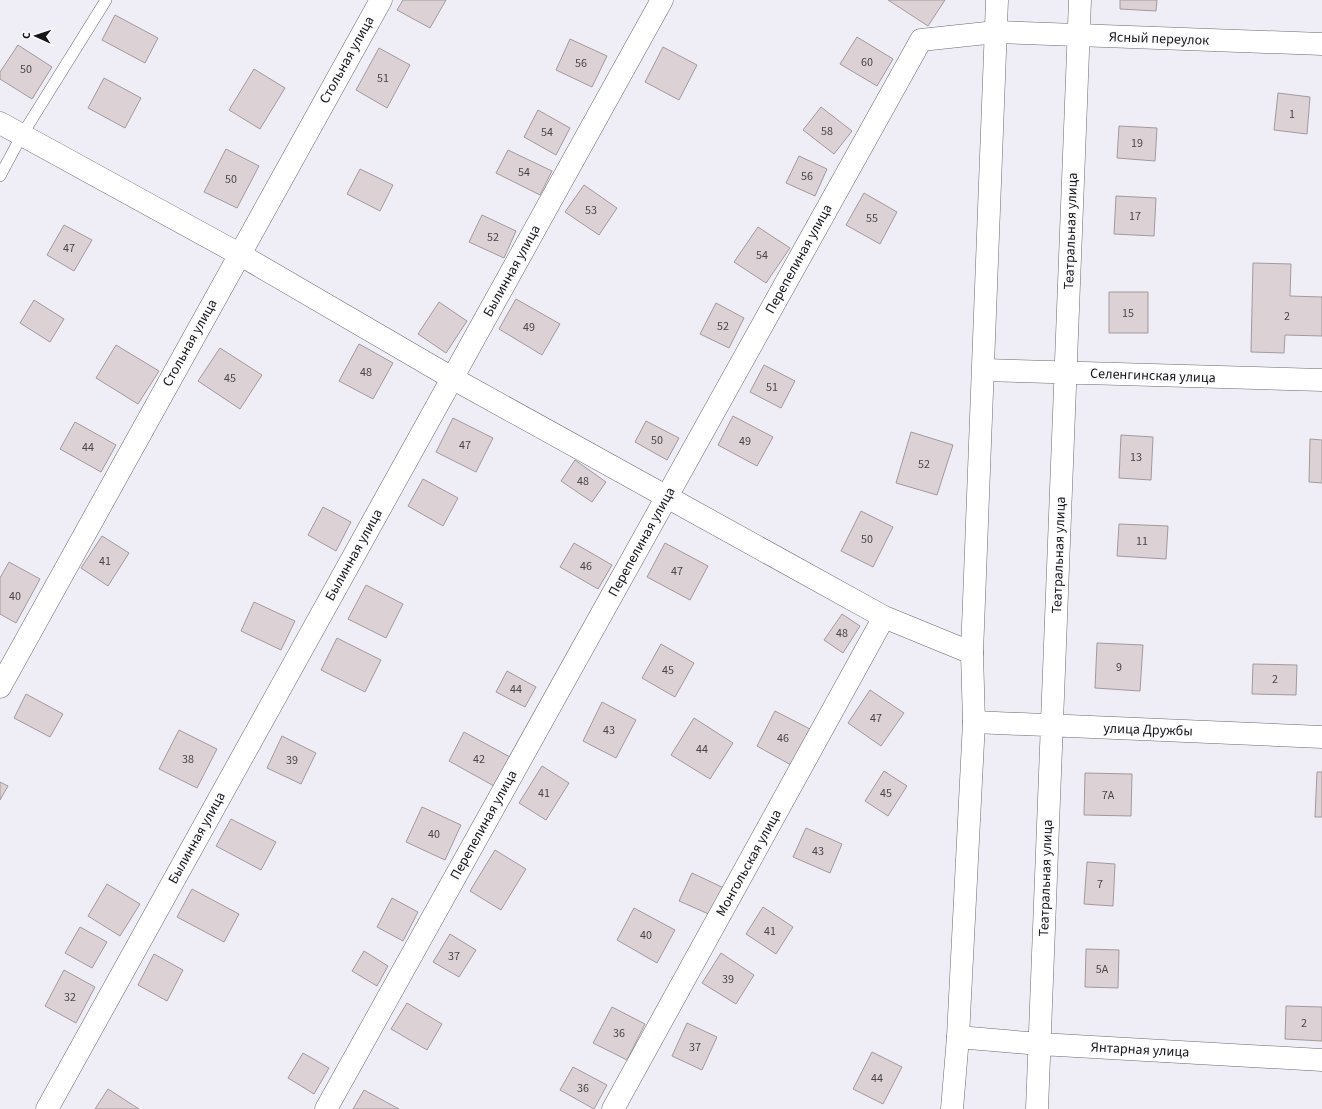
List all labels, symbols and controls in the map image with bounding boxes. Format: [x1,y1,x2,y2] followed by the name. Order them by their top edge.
[315,13,379,107] street label: Стольная улица
[16,16,56,56] north arrow
[1108,27,1210,51] street label: Ясный переулок
[19,31,34,39] text: С
[861,54,873,71] house number: 60
[575,55,587,72] house number: 56
[20,61,32,78] house number: 50
[377,70,389,87] house number: 51
[1289,106,1295,123] house number: 1
[821,123,833,140] house number: 58
[541,124,553,141] house number: 54
[1131,135,1143,152] house number: 19
[518,164,530,181] house number: 54
[801,168,813,185] house number: 56
[225,171,237,188] house number: 50
[1059,172,1083,290] street label: Театральная улица
[761,201,837,317] street label: Перепелиная улица
[585,202,597,219] house number: 53
[1129,208,1141,225] house number: 17
[866,210,878,227] house number: 55
[478,221,546,321] street label: Былинная улица
[487,229,499,246] house number: 52
[63,240,75,257] house number: 47
[756,247,768,264] house number: 54
[158,296,222,390] street label: Стольная улица
[1122,305,1134,322] house number: 15
[1284,308,1290,325] house number: 2
[717,318,729,335] house number: 52
[523,319,535,336] house number: 49
[360,364,372,381] house number: 48
[1090,364,1216,388] street label: Селенгинская улица
[224,370,236,387] house number: 45
[766,379,778,396] house number: 51
[651,432,663,449] house number: 50
[739,433,751,450] house number: 49
[459,437,471,454] house number: 47
[82,439,94,456] house number: 44
[1130,449,1142,466] house number: 13
[918,456,930,473] house number: 52
[577,473,589,490] house number: 48
[604,484,680,600] street label: Перепелиная улица
[1047,496,1071,614] street label: Театральная улица
[320,505,388,605] street label: Былинная улица
[861,531,873,548] house number: 50
[1136,533,1148,550] house number: 11
[99,553,111,570] house number: 41
[580,558,592,575] house number: 46
[671,563,683,580] house number: 47
[9,588,21,605] house number: 40
[836,625,848,642] house number: 48
[1116,659,1122,676] house number: 9
[662,662,674,679] house number: 45
[1272,671,1278,688] house number: 2
[510,681,522,698] house number: 44
[870,710,882,727] house number: 47
[1103,718,1193,742] street label: улица Дружбы
[603,722,615,739] house number: 43
[777,730,789,747] house number: 46
[696,741,708,758] house number: 44
[182,751,194,768] house number: 38
[473,751,485,768] house number: 42
[286,752,298,769] house number: 39
[446,767,522,883] street label: Перепелиная улица
[538,785,550,802] house number: 41
[880,785,892,802] house number: 45
[1102,787,1115,804] house number: 7А
[163,788,231,888] street label: Былинная улица
[711,806,787,920] street label: Монгольская улица
[1034,819,1058,937] street label: Театральная улица
[428,826,440,843] house number: 40
[812,843,824,860] house number: 43
[1097,876,1103,893] house number: 7
[764,923,776,940] house number: 41
[640,927,652,944] house number: 40
[448,948,460,965] house number: 37
[1096,961,1109,978] house number: 5А
[722,971,734,988] house number: 39
[64,989,76,1006] house number: 32
[1301,1015,1307,1032] house number: 2
[613,1025,625,1042] house number: 36
[1090,1037,1190,1063] street label: Янтарная улица
[689,1039,701,1056] house number: 37
[871,1070,883,1087] house number: 44
[577,1080,589,1097] house number: 36

